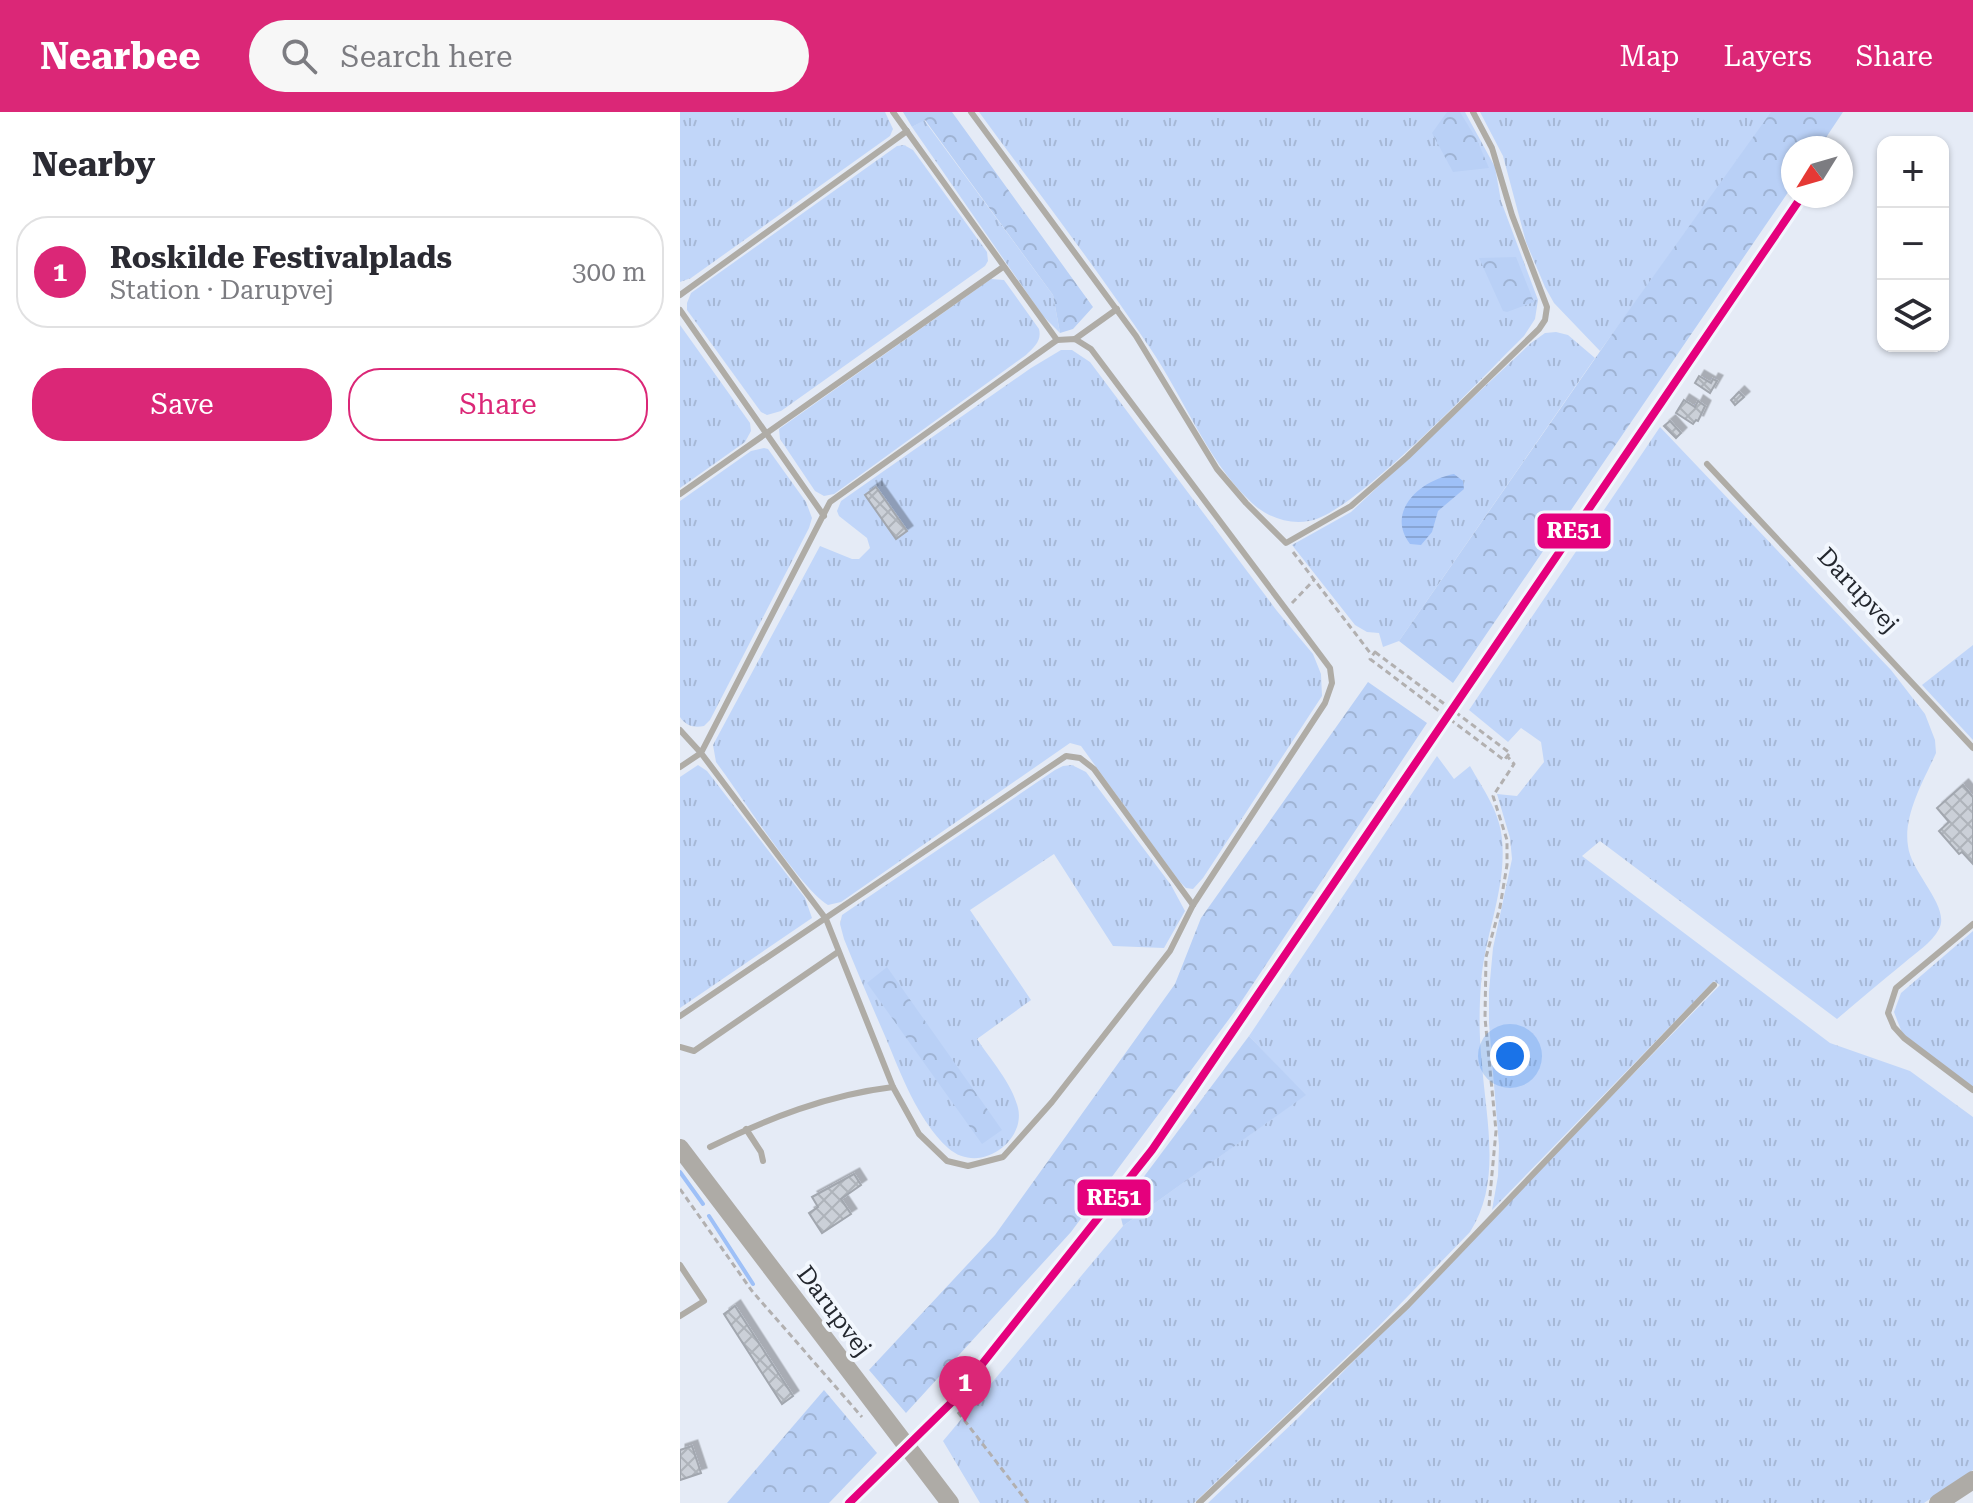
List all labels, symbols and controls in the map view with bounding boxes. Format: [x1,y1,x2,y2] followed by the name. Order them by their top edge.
[249,20,809,92] search box
[40,34,201,78] text: Nearbee
[277,34,321,78] icon: search
[341,39,512,74] text: Search here
[1620,40,1679,73] text: Map
[1723,40,1812,73] text: Layers
[1856,40,1933,73] text: Share
[1781,136,1853,208] north arrow
[1877,136,1949,352] map controls
[1877,136,1949,208] button: +
[32,144,155,184] text: Nearby
[1877,208,1949,280] button: −
[110,240,452,275] text: Roskilde Festivalplads
[53,257,67,287] text: 1
[572,257,646,287] text: 300 m
[110,275,334,305] text: Station · Darupvej
[1877,280,1949,352] button: layers
[32,368,332,441] button: Save
[348,368,648,441] button: Share
[1536,512,1612,550] line badge: RE51
[1546,518,1602,543] text: RE51
[1812,542,1904,638] street label: Darupvej
[1490,1036,1530,1076] your location
[1076,1178,1152,1217] line badge: RE51
[1086,1185,1142,1210] text: RE51
[791,1260,877,1362] street label: Darupvej
[939,1356,991,1422] pin: 1

